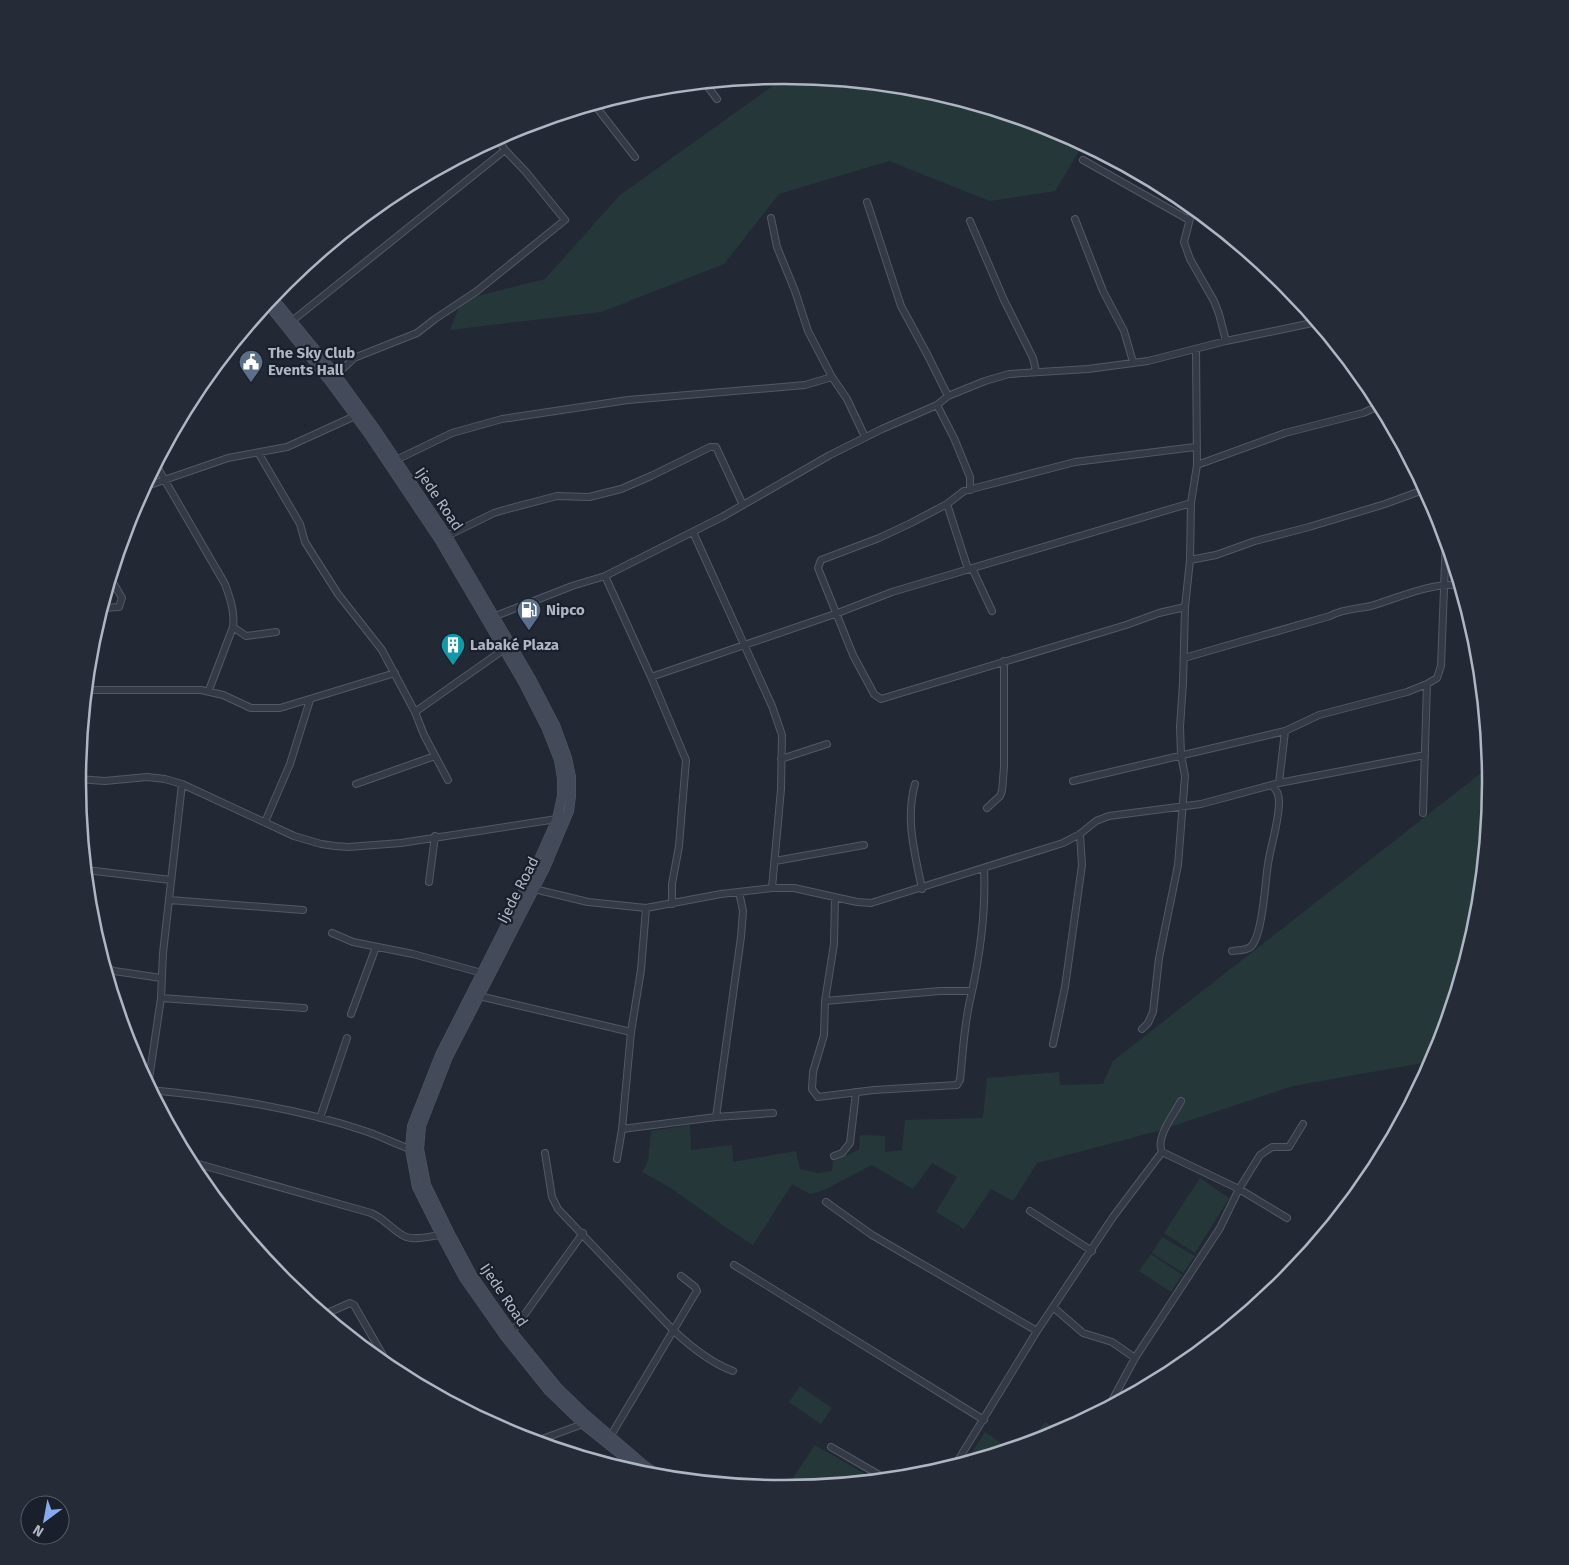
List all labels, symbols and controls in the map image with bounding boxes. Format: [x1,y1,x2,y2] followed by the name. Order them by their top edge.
[268,344,355,379] place label: The Sky Club Events Hall
[238,349,264,383] public building icon: The Sky Club Events Hall
[411,464,467,534] street label: Ijede Road
[516,597,542,631] fuel station icon: Nipco
[546,601,585,619] place label: Nipco
[440,632,466,666] building icon: Labaké Plaza
[470,636,559,654] place label: Labaké Plaza
[494,854,542,926] street label: Ijede Road
[476,1260,532,1330] street label: Ijede Road
[20,1495,70,1545] north arrow
[30,1521,47,1540] text: N

